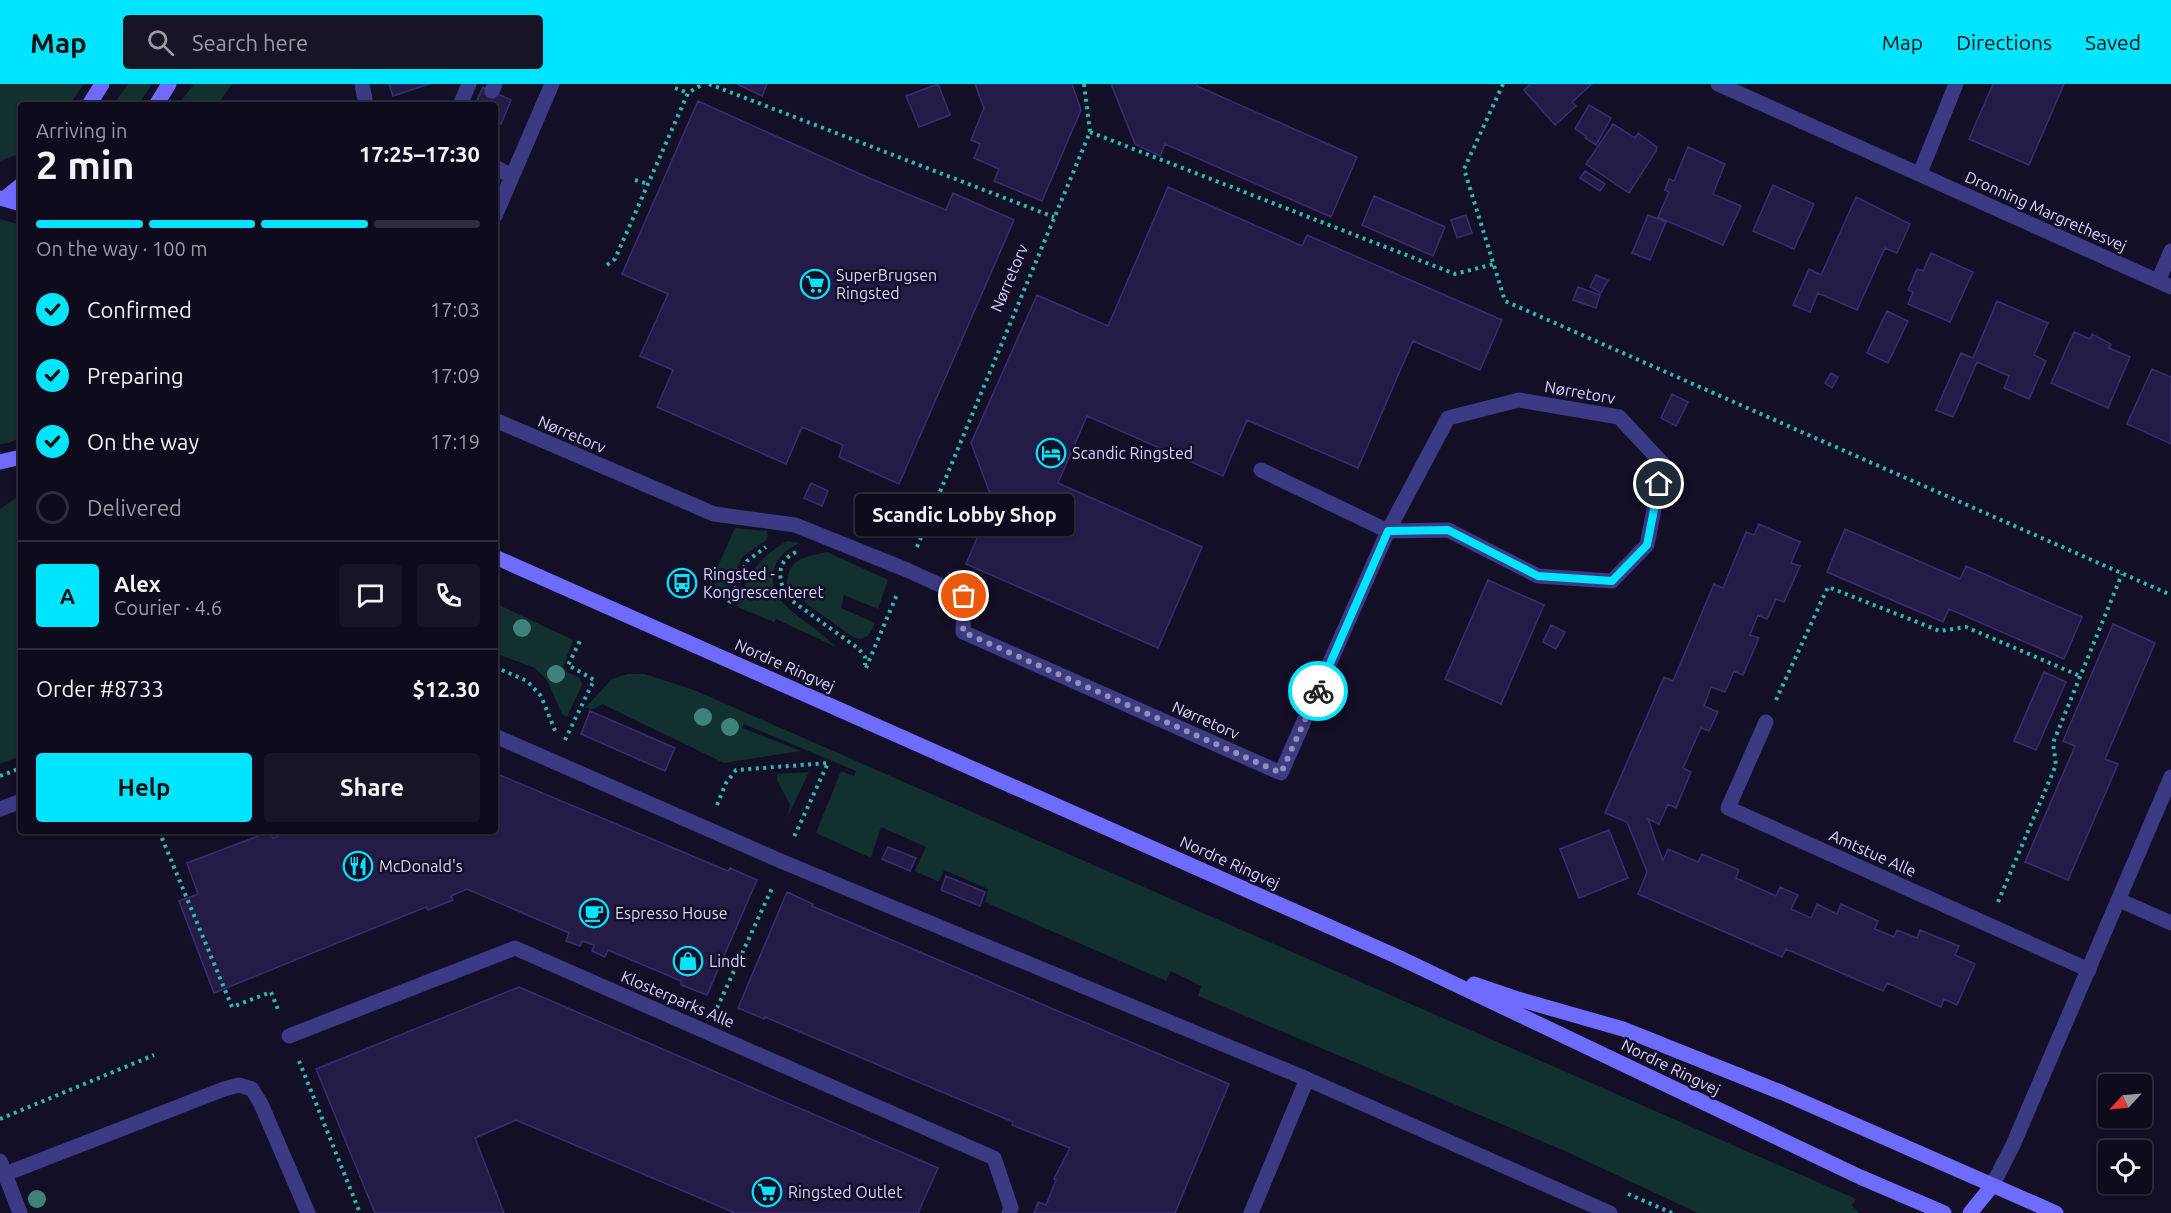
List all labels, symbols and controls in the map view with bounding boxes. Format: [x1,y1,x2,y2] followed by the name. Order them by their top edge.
[123,15,543,69] search box
[144,26,177,59] icon: search
[30,27,87,58] text: Map
[192,30,308,55] text: Search here
[1882,30,1923,54] text: Map
[1956,30,2052,54] text: Directions
[2085,30,2141,54] text: Saved
[36,119,127,142] text: Arriving in
[359,141,480,166] text: 17:25–17:30
[36,143,135,186] text: 2 min
[1962,167,2130,255] street label: Dronning Margrethesvej
[36,237,208,260] text: On the way · 100 m
[987,241,1031,314] street label: Nørretorv
[836,266,937,302] place label: SuperBrugsen Ringsted
[799,268,831,300] supermarket icon: SuperBrugsen Ringsted
[36,293,69,326] icon: check
[87,297,192,322] text: Confirmed
[430,298,480,321] text: 17:03
[36,359,69,392] icon: check
[87,363,184,388] text: Preparing
[430,364,480,387] text: 17:09
[1543,377,1617,407] street label: Nørretorv
[536,412,609,456] street label: Nørretorv
[36,425,69,458] icon: check
[87,429,199,454] text: On the way
[430,430,480,453] text: 17:19
[1035,437,1067,469] hotel icon: Scandic Ringsted
[1072,444,1193,462] place label: Scandic Ringsted
[1633,458,1684,509] pin
[1642,467,1675,500] icon: home
[854,494,1074,536] callout: Scandic Lobby Shop
[87,495,182,520] text: Delivered
[872,503,1057,526] text: Scandic Lobby Shop
[339,564,402,627] button: chat
[417,564,480,627] button: phone
[703,565,824,601] place label: Ringsted - Kongrescenteret
[666,567,698,599] bus stop icon: Ringsted - Kongrescenteret
[938,570,989,621] pin
[114,571,161,596] text: Alex
[947,579,980,612] icon: bag
[60,583,75,608] text: A
[114,596,222,619] text: Courier · 4.6
[732,635,838,695] street label: Nordre Ringvej
[1288,661,1348,721] courier
[1302,675,1335,708] icon: bike
[36,676,164,701] text: Order #8733
[413,676,480,701] text: $12.30
[1170,697,1243,743] street label: Nørretorv
[36,753,252,822] button: Help
[264,753,480,822] button: Share
[1827,826,1919,880] street label: Amtstue Alle
[1177,832,1283,892] street label: Nordre Ringvej
[342,850,374,882] restaurant icon: McDonald's
[379,857,463,875] place label: McDonald's
[578,897,610,929] cafe icon: Espresso House
[615,904,728,922] place label: Espresso House
[672,945,704,977] shop icon: Lindt
[709,952,747,970] place label: Lindt
[619,967,737,1031] street label: Klosterparks Alle
[1619,1035,1723,1099] street label: Nordre Ringvej
[2098,1074,2152,1128] north arrow
[2098,1074,2152,1194] map controls
[2098,1140,2152,1194] button: locate
[751,1176,783,1208] supermarket icon: Ringsted Outlet
[788,1183,903,1201] place label: Ringsted Outlet

